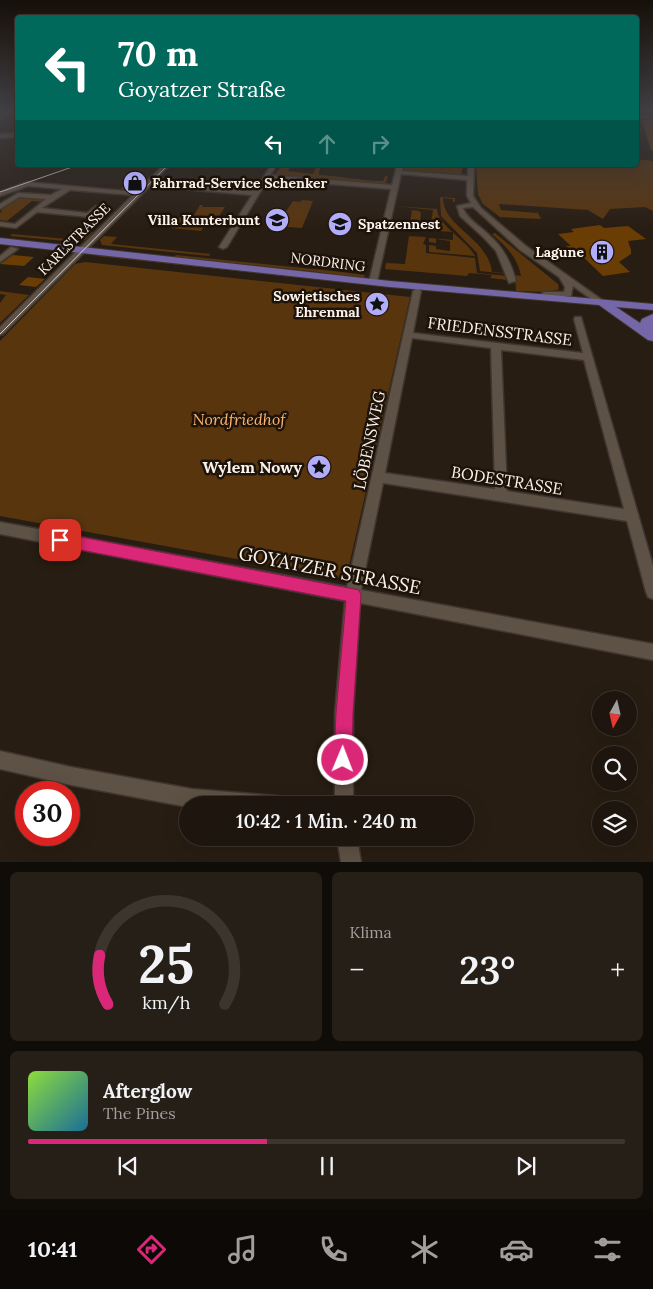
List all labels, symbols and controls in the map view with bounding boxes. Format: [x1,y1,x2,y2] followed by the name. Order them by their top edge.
[118,31,198,76] text: 70 m
[35,35,100,100] icon: left
[118,75,286,103] text: Goyatzer Straße
[260,130,288,158] icon: left
[313,130,341,158] icon: ahead
[366,130,394,158] icon: right
[122,170,148,196] shop icon: Fahrrad-Service Schenker
[152,174,327,192] place label: Fahrrad-Service Schenker
[34,199,114,279] street label: KARLSTRASSE
[264,207,290,233] school or university icon: Villa Kunterbunt
[148,211,260,229] place label: Villa Kunterbunt
[327,211,353,237] school or university icon: Spatzennest
[358,215,441,233] place label: Spatzennest
[589,239,615,265] building icon: Lagune
[535,243,584,261] place label: Lagune
[289,248,367,276] street label: NORDRING
[273,287,361,321] place label: Sowjetisches Ehrenmal
[364,291,390,317] place icon: Sowjetisches Ehrenmal
[427,312,573,350] street label: FRIEDENSSTRASSE
[349,389,389,491] street label: LÖBENSWEG
[192,409,287,429] park label: Nordfriedhof
[306,454,332,480] place icon: Wylem Nowy
[202,457,302,477] place label: Wylem Nowy
[450,461,564,499] street label: BODESTRASSE
[39,519,81,561] pin
[46,526,74,554] icon: arrive
[237,541,423,599] street label: GOYATZER STRASSE
[592,691,638,736] north arrow
[592,691,637,846] map controls
[316,733,368,785] position arrow
[592,746,637,791] button: search
[15,781,80,846] speed limit sign: 30
[592,801,637,846] button: layers
[236,809,417,833] text: 10:42 · 1 Min. · 240 m
[350,922,392,942] text: Klima
[138,931,194,997] text: 25
[459,946,515,994] text: 23°
[350,952,364,988] text: −
[610,952,625,988] text: +
[142,991,190,1014] text: km/h
[103,1079,192,1103] text: Afterglow
[103,1103,176,1123] text: The Pines
[114,1152,142,1180] icon: previous
[313,1152,341,1180] icon: pause
[512,1152,540,1180] icon: next
[134,1232,169,1267] icon: directions
[225,1232,260,1267] icon: music
[316,1232,351,1267] icon: phone
[407,1232,442,1267] icon: climate
[499,1232,534,1267] icon: car
[590,1232,625,1267] icon: filters
[28,1235,78,1263] text: 10:41

